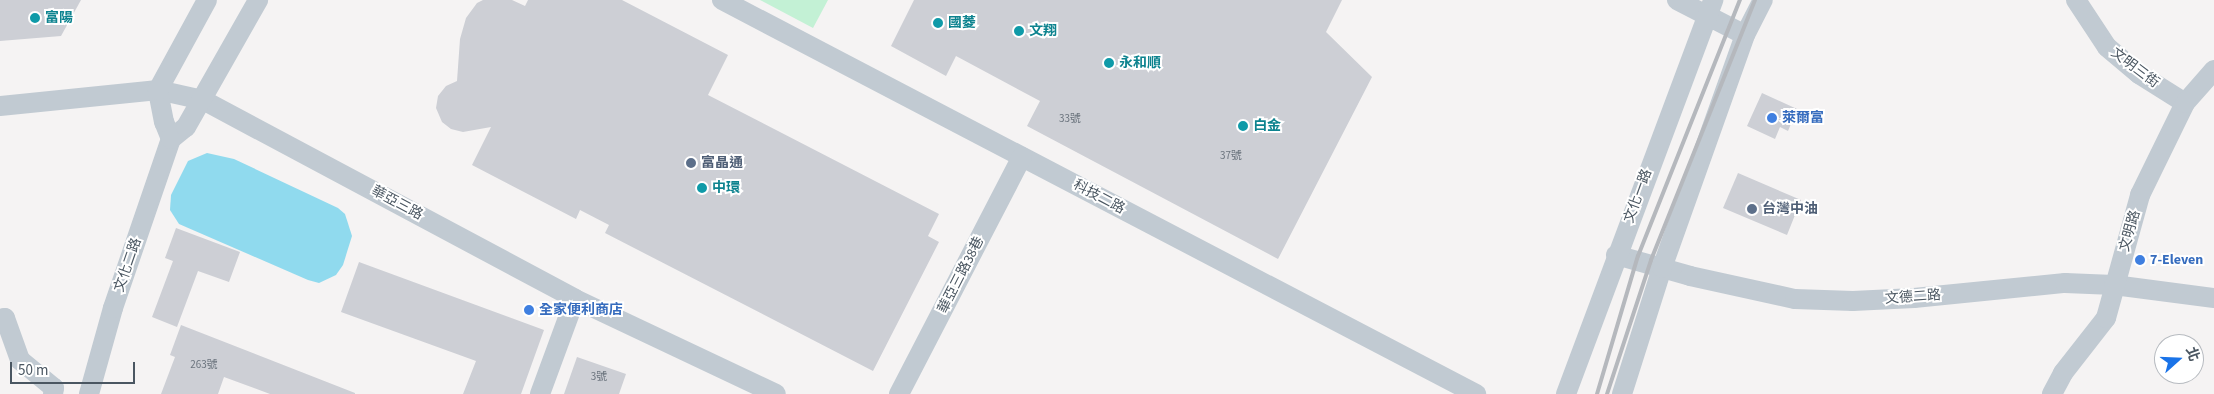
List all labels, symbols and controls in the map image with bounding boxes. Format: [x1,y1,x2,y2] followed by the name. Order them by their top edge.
[45,10,73,26] place label: 富陽
[29,12,41,24] marker: 富陽
[948,15,976,31] place label: 國菱
[932,17,944,29] marker: 國菱
[1029,23,1057,39] place label: 文翔
[1013,25,1025,37] marker: 文翔
[2108,44,2162,92] street label: 文明三街
[1119,55,1161,71] place label: 永和順
[1103,57,1115,69] marker: 永和順
[1782,110,1824,126] place label: 萊爾富
[1059,112,1081,126] house number: 33號
[1766,112,1778,124] marker: 萊爾富
[1253,118,1281,134] place label: 白金
[1237,120,1249,132] marker: 白金
[1220,149,1242,163] house number: 37號
[701,155,743,171] place label: 富晶通
[685,157,697,169] marker: 富晶通
[1621,167,1655,225] street label: 文化一路
[1070,176,1128,218] street label: 科技二路
[712,180,740,196] place label: 中環
[368,182,426,224] street label: 華亞三路
[696,182,708,194] marker: 中環
[1762,201,1818,217] place label: 台灣中油
[1746,203,1758,215] marker: 台灣中油
[2116,208,2144,254] street label: 文明路
[934,234,988,316] street label: 華亞三路38巷
[111,236,145,294] street label: 文化二路
[2150,252,2203,268] place label: 7-Eleven
[2134,254,2146,266] marker: 7-Eleven
[1884,287,1942,307] street label: 文德二路
[539,302,623,318] place label: 全家便利商店
[523,304,535,316] marker: 全家便利商店
[2154,334,2204,384] north arrow
[2180,344,2204,364] text: 北
[12,352,138,384] scale bar
[190,358,218,372] house number: 263號
[18,360,48,381] text: 50 m
[591,370,607,384] house number: 3號

